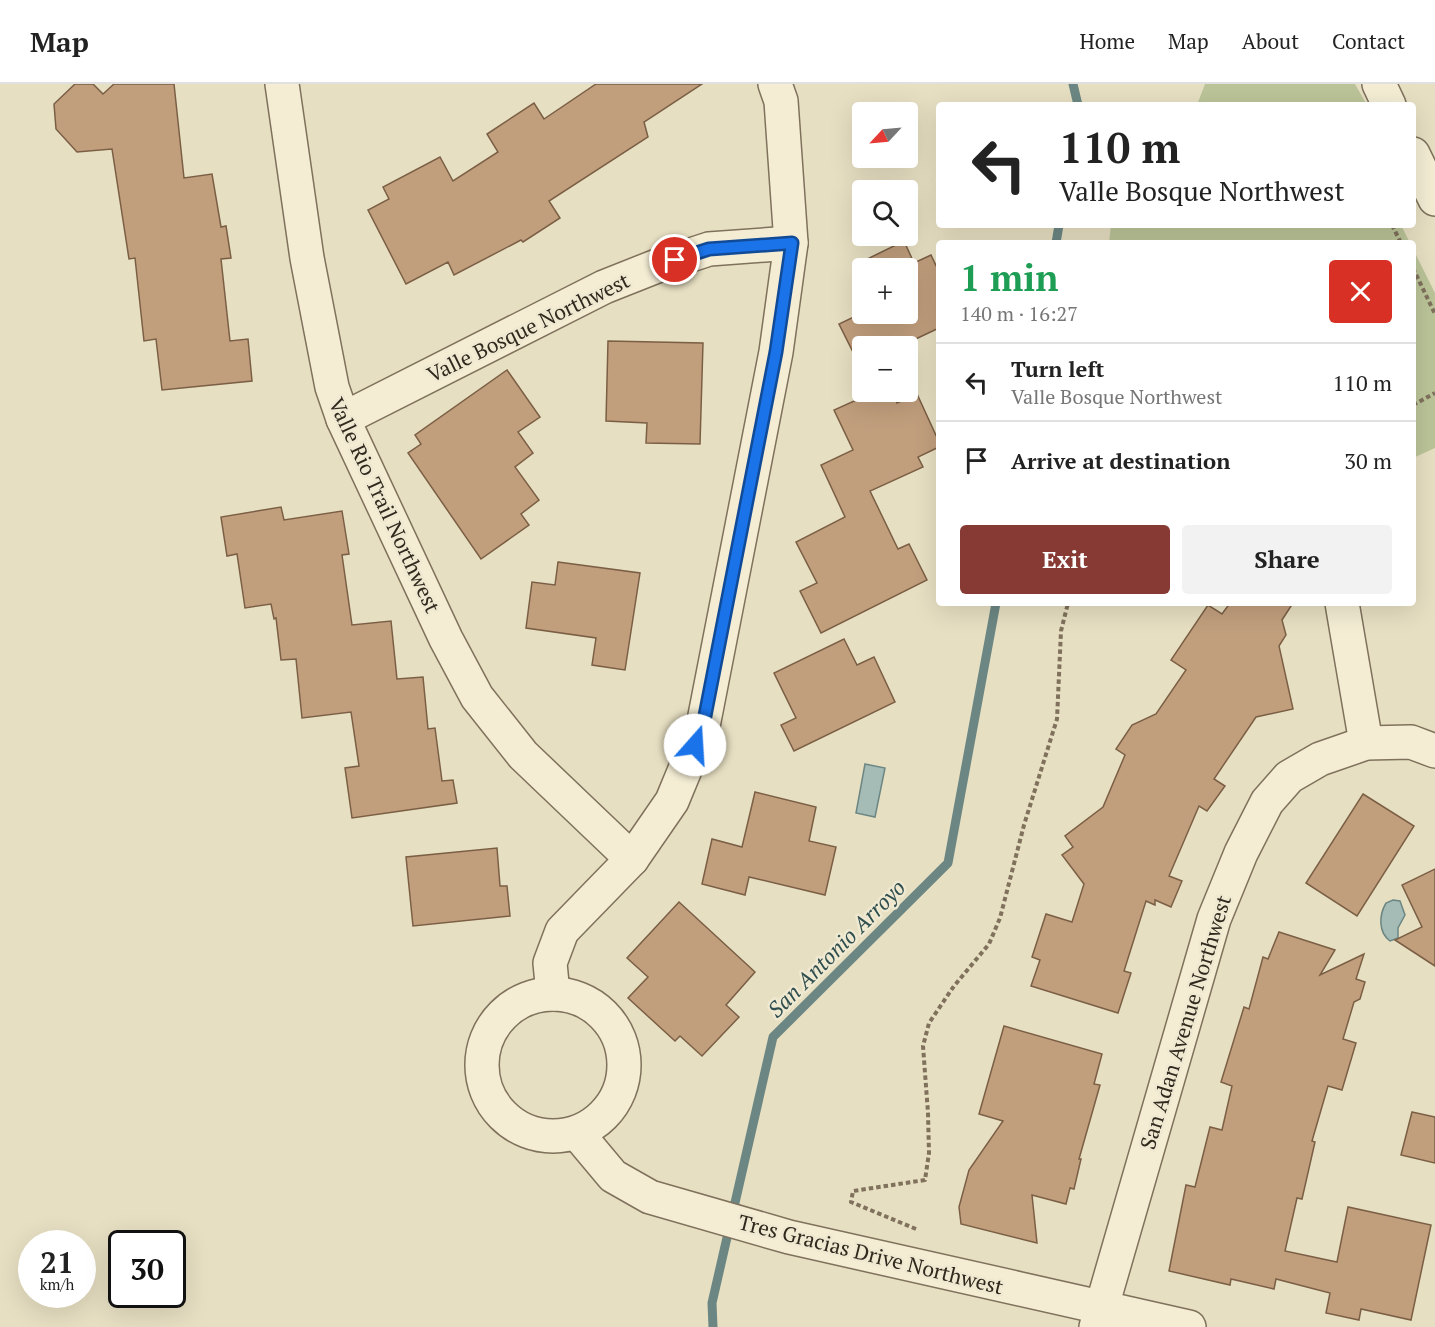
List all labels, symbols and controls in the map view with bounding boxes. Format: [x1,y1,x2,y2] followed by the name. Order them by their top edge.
[30,23,89,60] text: Map
[1079,27,1135,55] text: Home
[1168,27,1209,55] text: Map
[1242,27,1299,55] text: About
[1332,27,1405,55] text: Contact
[852,102,918,168] north arrow
[852,102,918,402] map controls
[1059,119,1180,175] text: 110 m
[960,126,1038,204] icon: left
[1059,173,1345,209] text: Valle Bosque Northwest
[852,180,918,246] button: search
[649,234,700,285] pin
[658,243,691,276] icon: arrive
[960,254,1058,301] text: 1 min
[852,258,918,324] button: +
[1329,260,1392,323] button: close
[422,266,634,388] street label: Valle Bosque Northwest
[960,300,1078,327] text: 140 m · 16:27
[852,336,918,402] button: −
[1011,354,1104,383] text: Turn left
[960,366,993,399] icon: left
[1332,368,1392,397] text: 110 m
[1011,383,1223,410] text: Valle Bosque Northwest
[323,393,447,617] street label: Valle Rio Trail Northwest
[960,444,993,477] icon: arrive
[1011,446,1230,475] text: Arrive at destination
[1344,446,1392,475] text: 30 m
[960,525,1170,594] button: Exit
[1182,525,1392,594] button: Share
[663,713,727,777] position arrow
[761,873,911,1023] water label: San Antonio Arroyo
[1133,891,1237,1152] street label: San Adan Avenue Northwest
[736,1208,1007,1301] street label: Tres Gracias Drive Northwest
[108,1230,186,1308] speed limit sign: 30
[40,1242,74,1282] text: 21
[40,1274,74,1294] text: km/h

